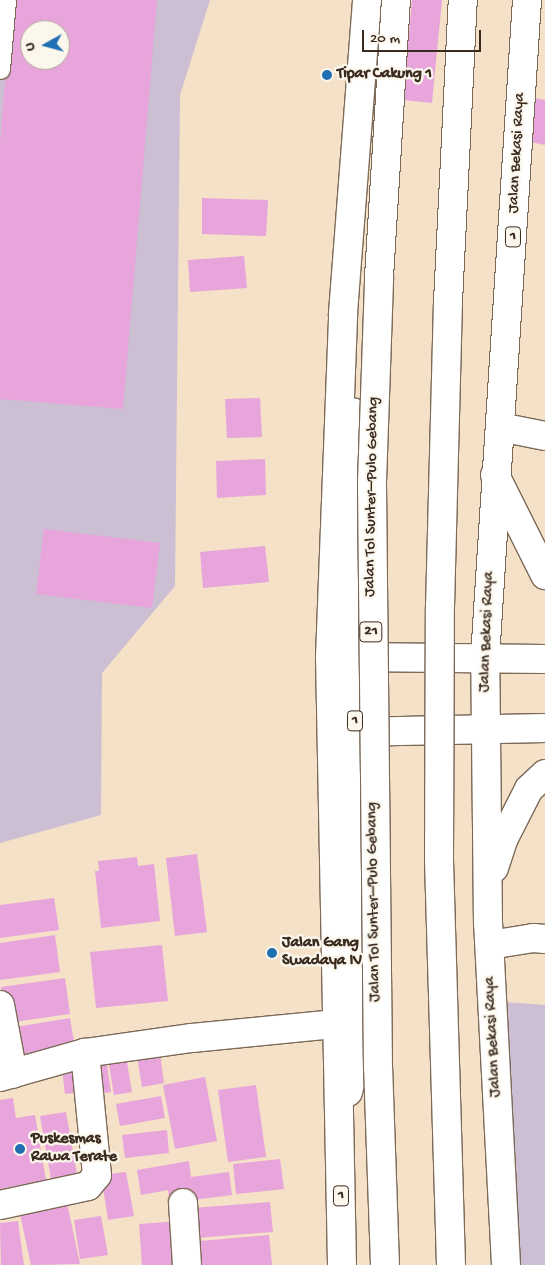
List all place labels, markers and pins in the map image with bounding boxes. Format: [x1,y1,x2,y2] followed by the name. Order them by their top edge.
[337,65,432,85] place label: Tipar Cakung 1
[321,69,333,81] marker: Tipar Cakung 1
[282,934,362,972] place label: Jalan Gang Swadaya IV
[266,947,278,959] marker: Jalan Gang Swadaya IV
[31,1130,117,1168] place label: Puskesmas Rawa Terate
[13,1142,27,1156] marker: Puskesmas Rawa Terate

